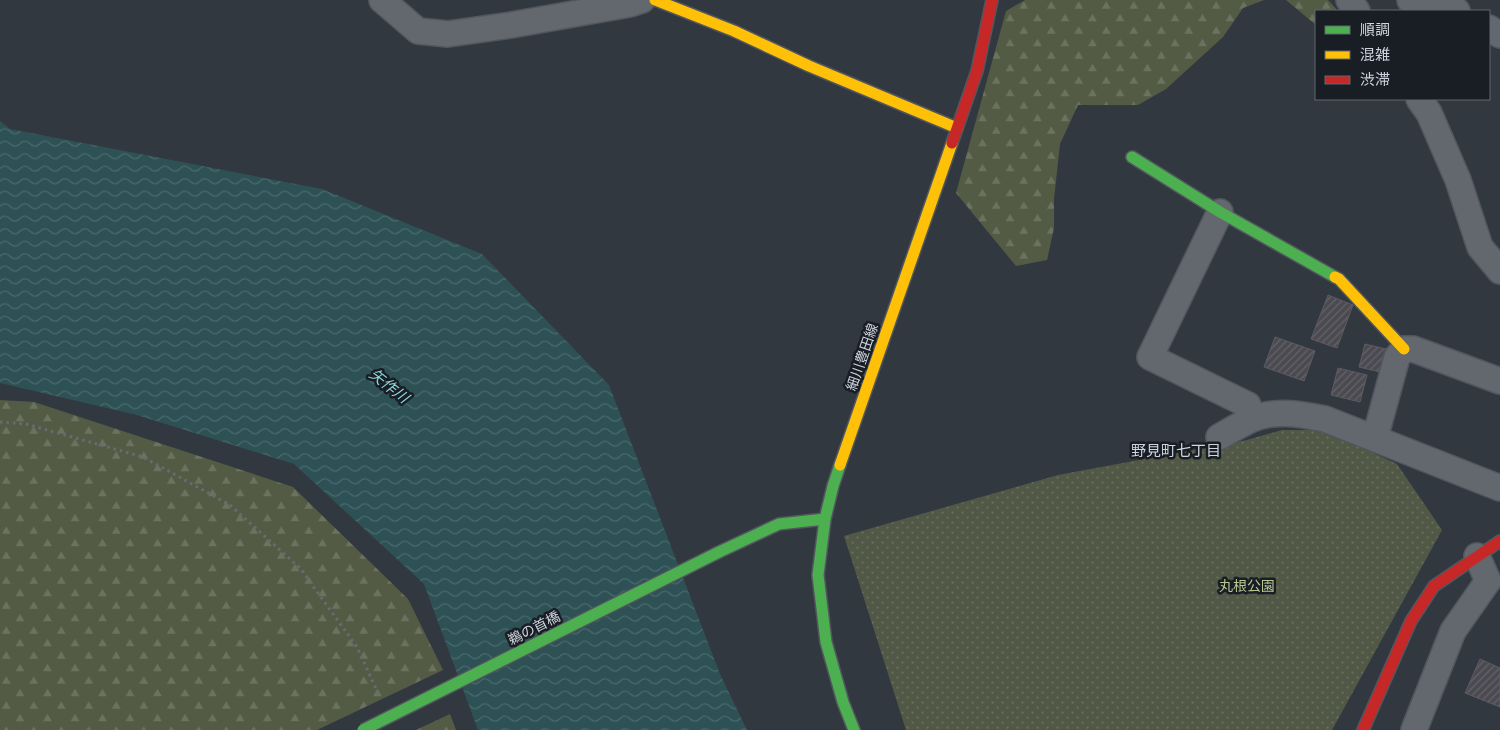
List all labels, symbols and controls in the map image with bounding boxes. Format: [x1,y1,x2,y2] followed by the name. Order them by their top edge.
[1315,10,1490,100] legend
[1360,20,1390,39] text: 順調
[1360,45,1390,64] text: 混雑
[1360,70,1390,89] text: 渋滞
[842,321,881,393] street label: 細川豊田線
[366,364,414,408] water label: 矢作川
[1131,441,1221,460] district label: 野見町七丁目
[1219,577,1275,594] park label: 丸根公園
[505,607,563,648] street label: 鵜の首橋

